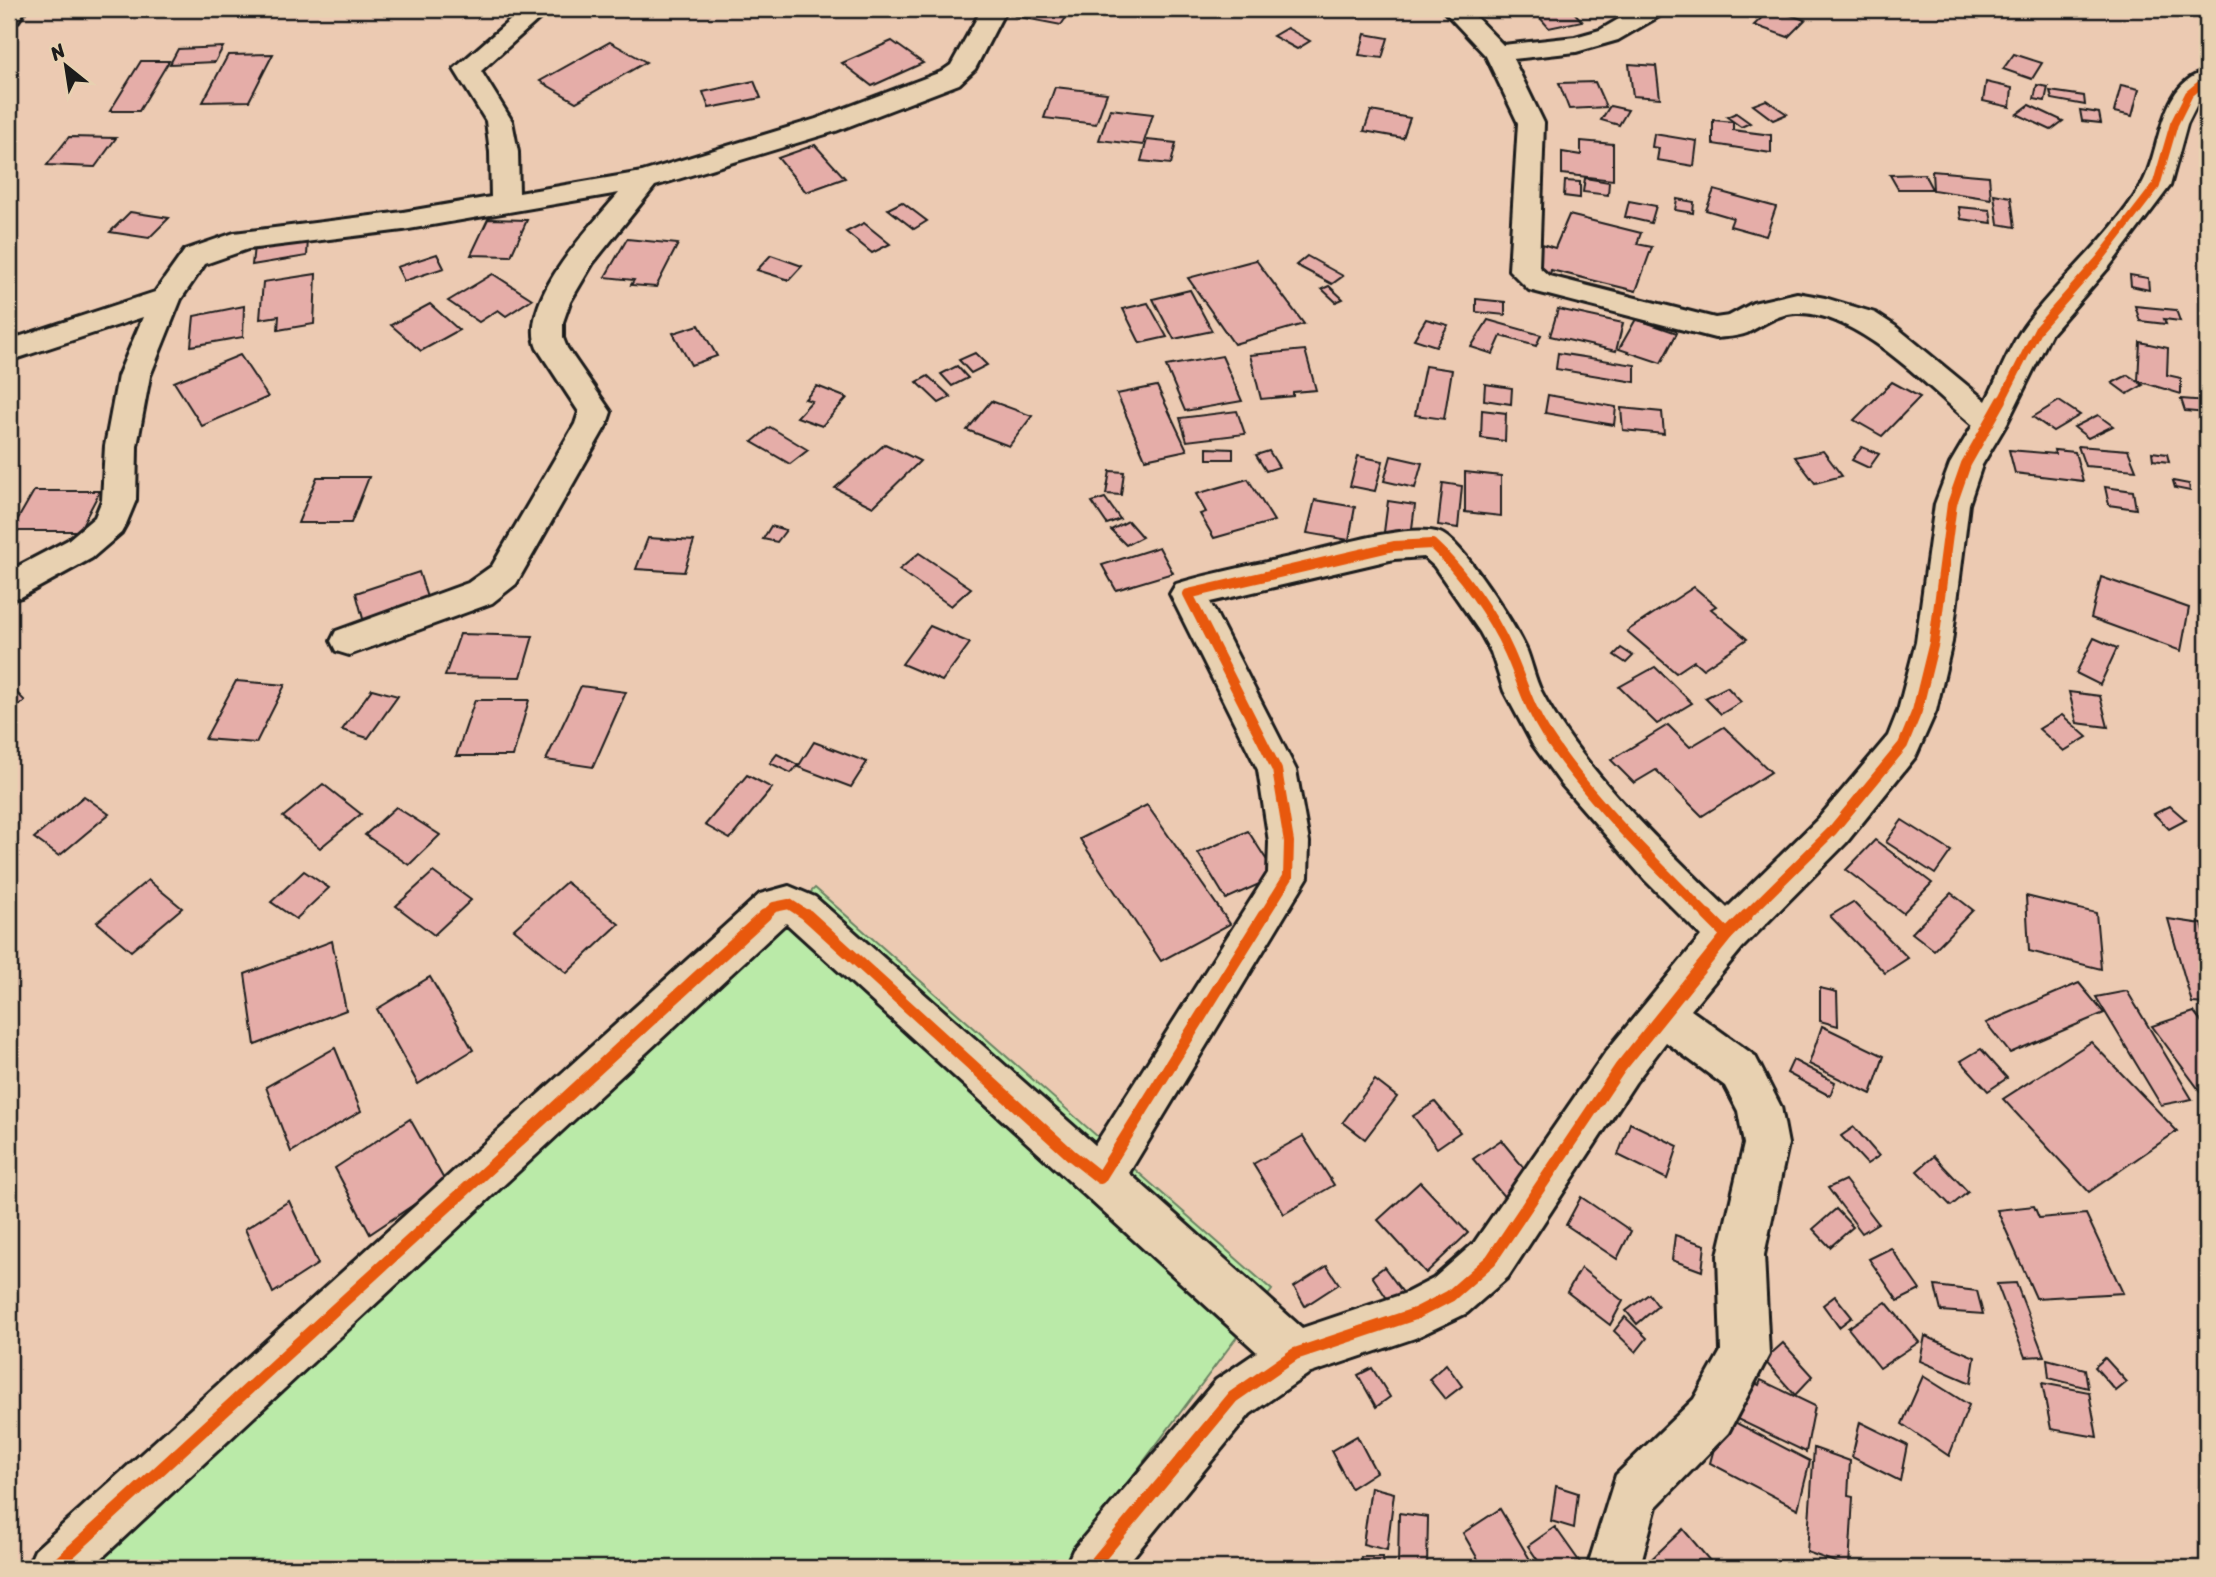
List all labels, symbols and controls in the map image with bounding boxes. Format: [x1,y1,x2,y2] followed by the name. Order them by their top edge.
[32,32,102,102] north arrow
[43,34,72,70] text: N

